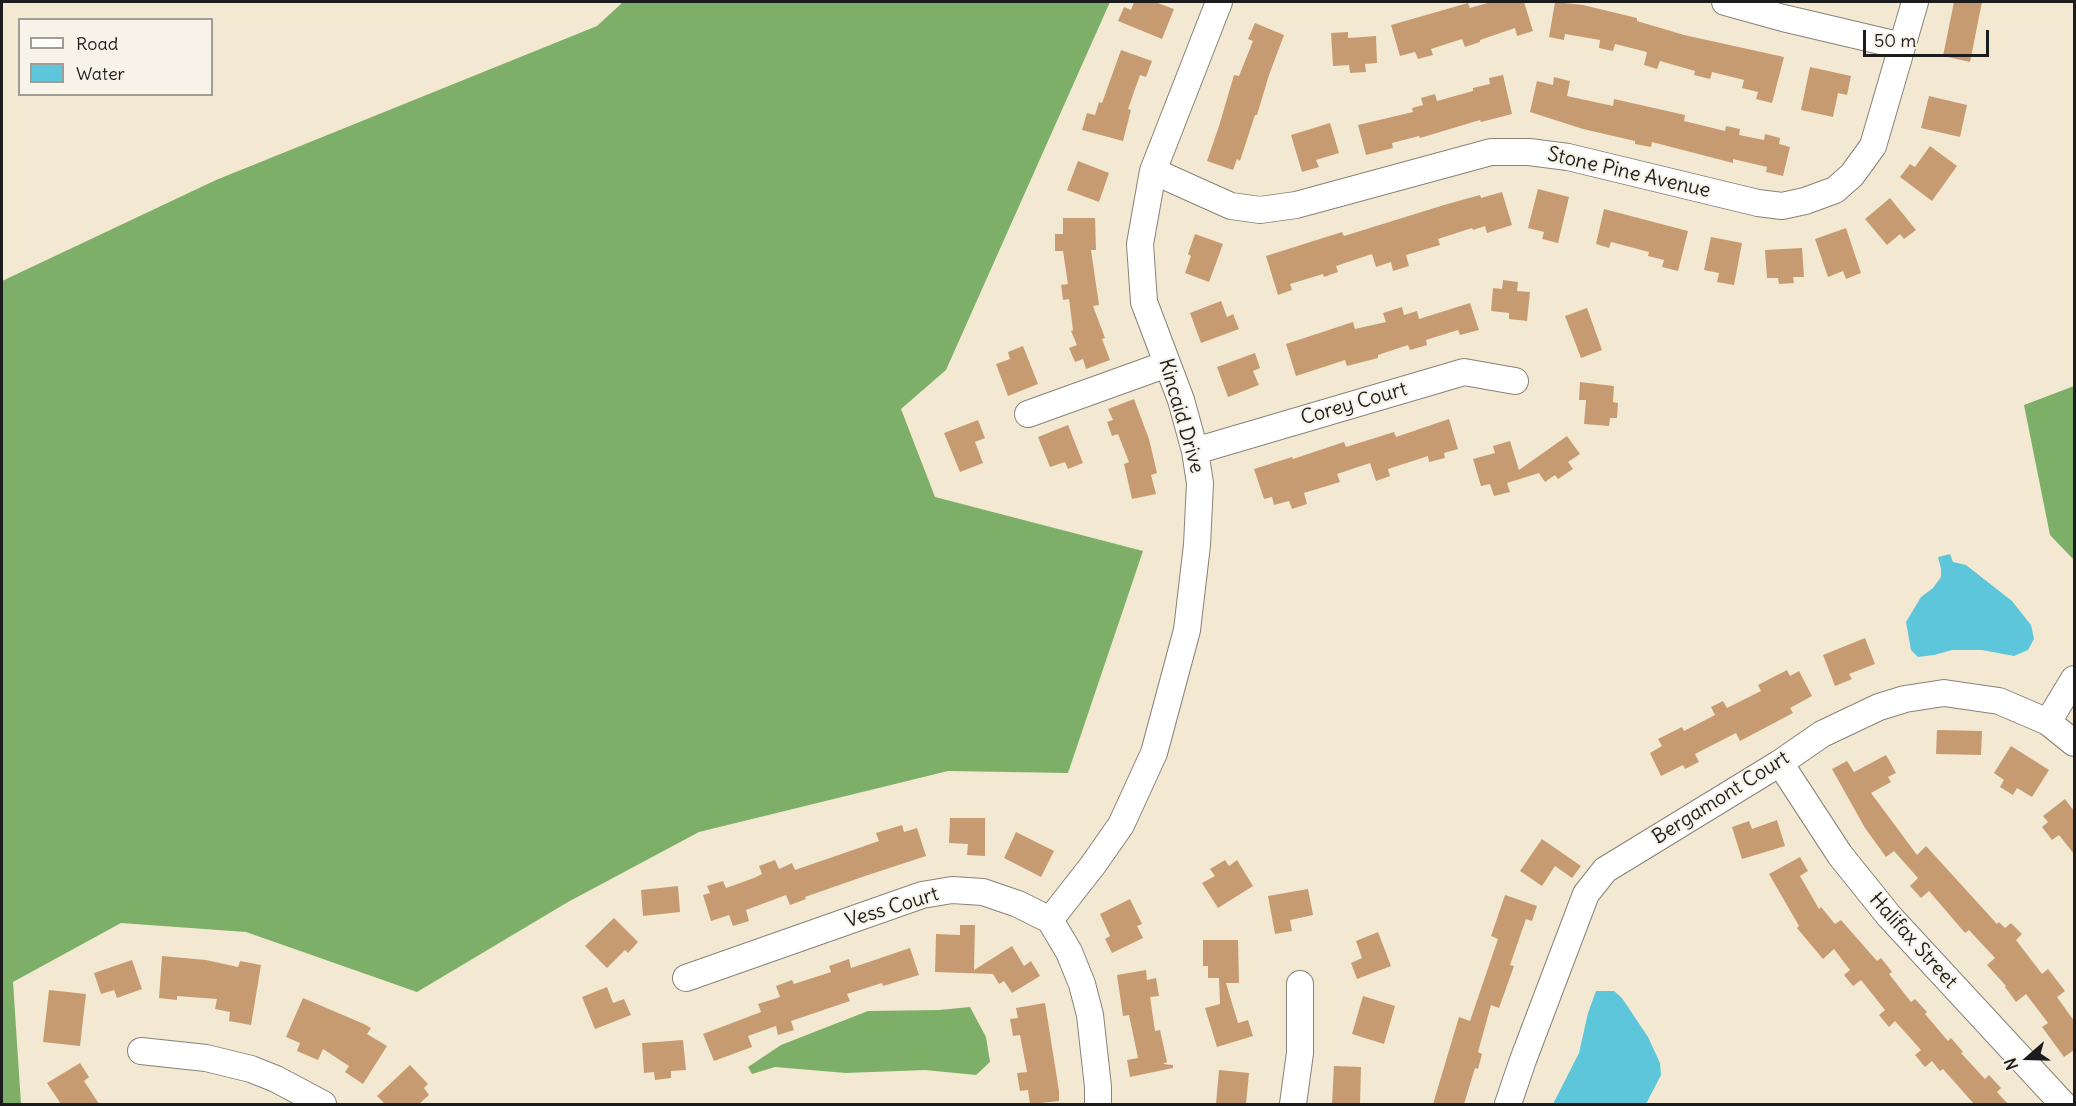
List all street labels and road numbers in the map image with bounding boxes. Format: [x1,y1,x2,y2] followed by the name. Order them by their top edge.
[1545,143,1713,203] street label: Stone Pine Avenue
[1153,356,1209,476] street label: Kincaid Drive
[1298,377,1410,431] street label: Corey Court
[1648,746,1794,850] street label: Bergamont Court
[842,882,942,934] street label: Vess Court
[1864,888,1962,994] street label: Halifax Street

